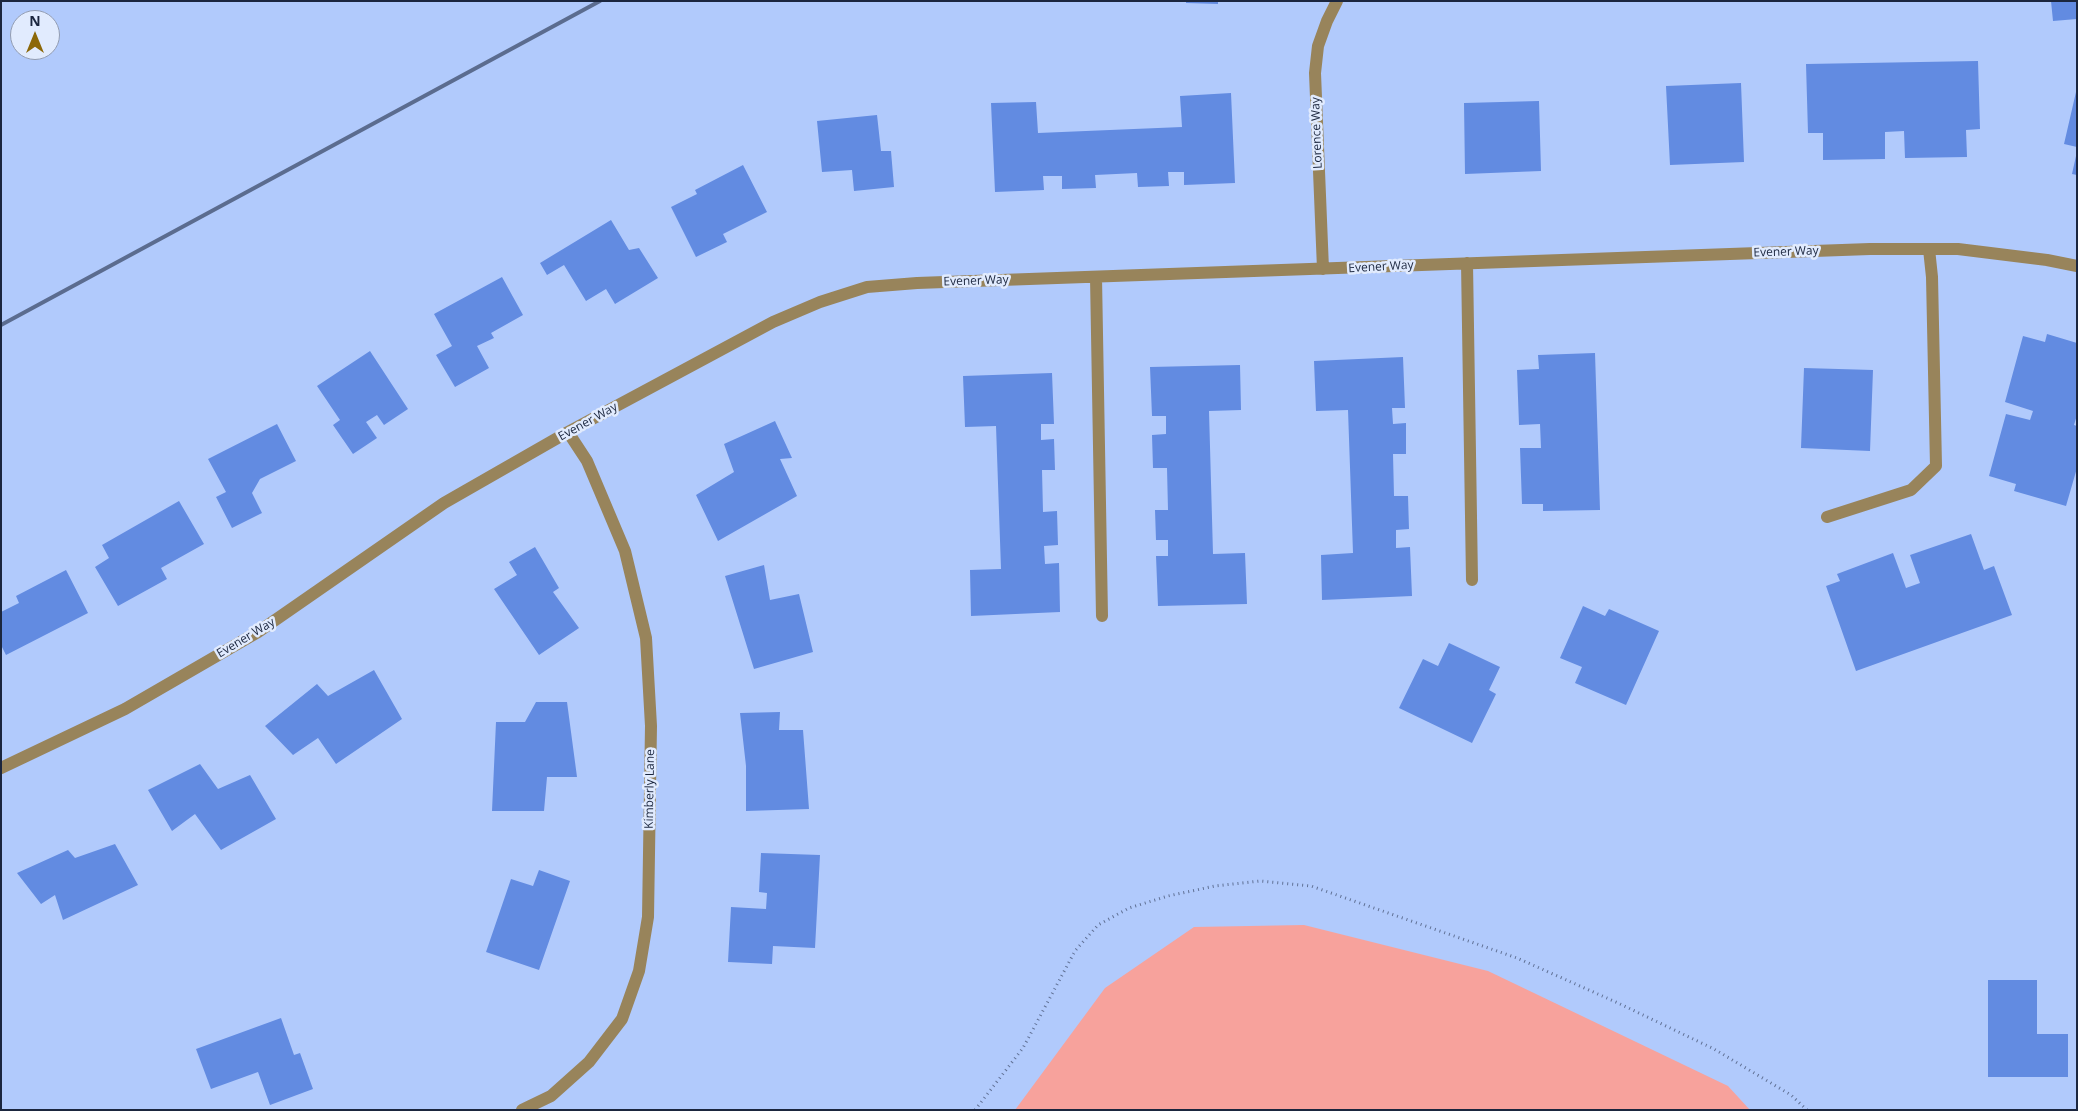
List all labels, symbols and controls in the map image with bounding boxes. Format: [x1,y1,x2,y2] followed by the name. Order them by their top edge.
[10,10,60,60] north arrow
[29,11,41,30] text: N
[1309,97,1325,169] street label: Lorence Way
[1753,244,1819,260] street label: Evener Way
[1348,258,1414,276] street label: Evener Way
[943,273,1009,289] street label: Evener Way
[556,400,620,444] street label: Evener Way
[214,615,278,661] street label: Evener Way
[642,749,658,829] street label: Kimberly Lane

